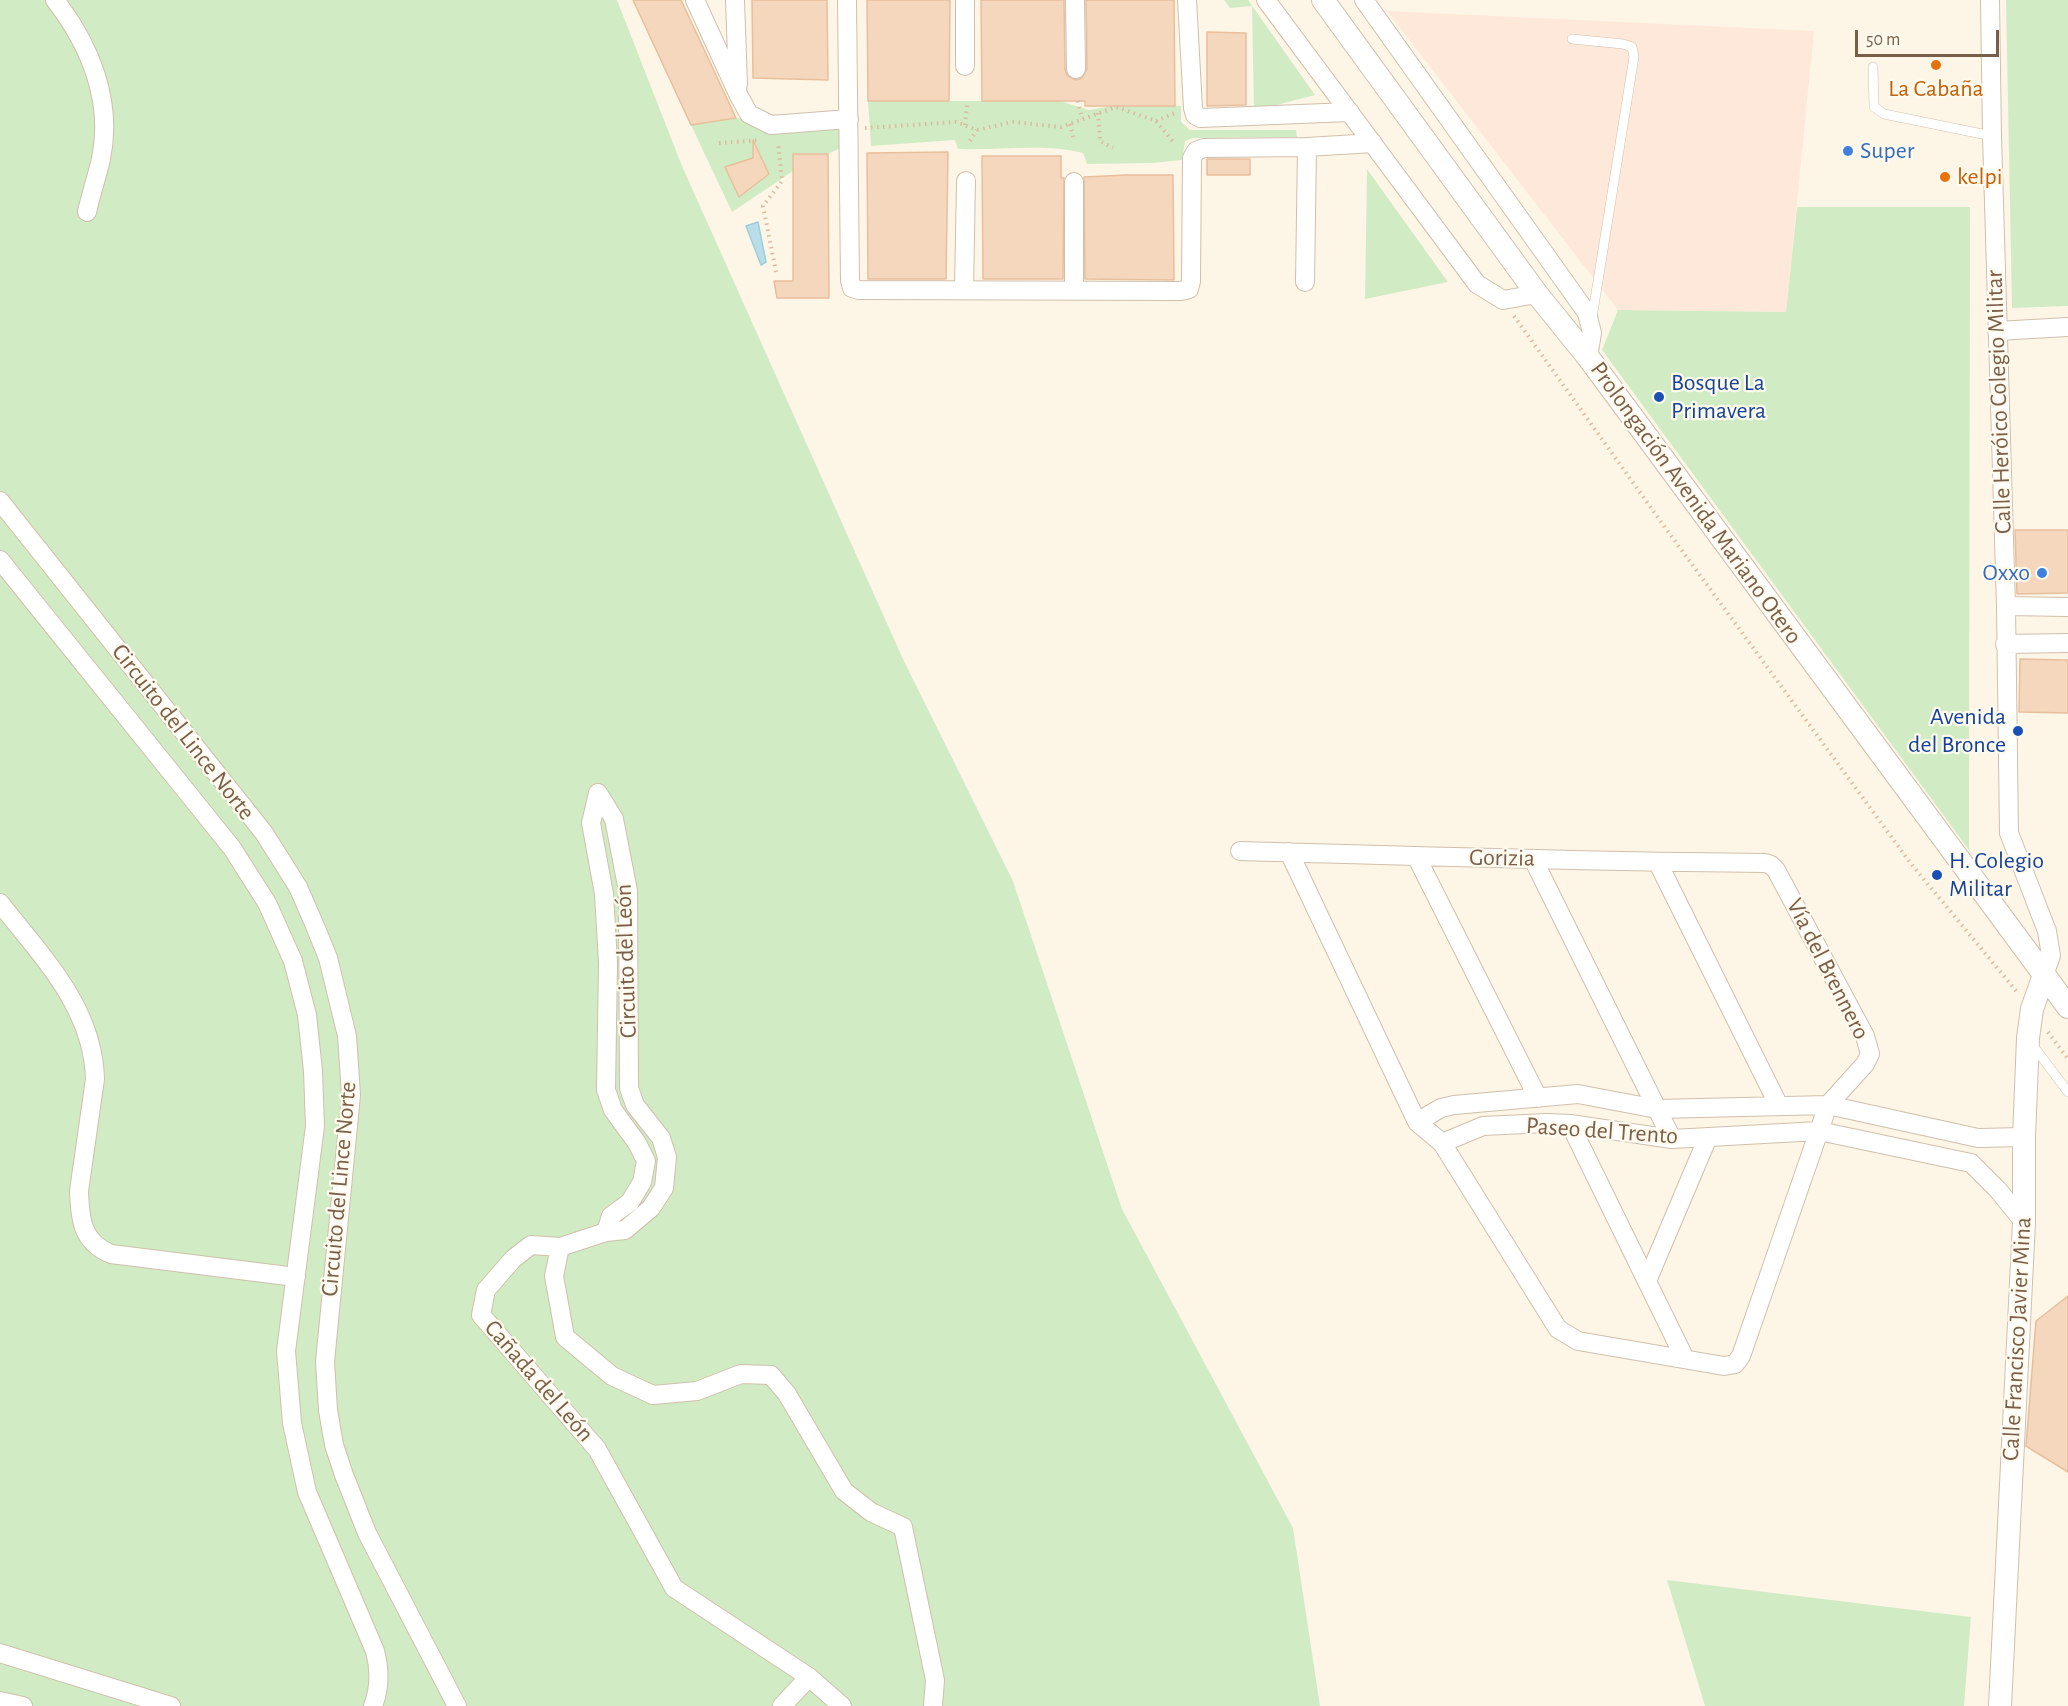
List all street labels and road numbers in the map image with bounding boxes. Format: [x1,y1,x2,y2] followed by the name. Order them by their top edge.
[1980,269,2018,535] street label: Calle Heróico Colegio Militar
[1584,356,1808,650] street label: Prolongación Avenida Mariano Otero
[105,638,261,826] street label: Circuito del Lince Norte
[1469,843,1535,873] street label: Gorizia
[609,883,643,1039] street label: Circuito del León
[1780,894,1876,1044] street label: Vía del Brennero
[315,1080,363,1298] street label: Circuito del Lince Norte
[1525,1111,1679,1151] street label: Paseo del Trento
[1996,1216,2038,1462] street label: Calle Francisco Javier Mina
[478,1314,600,1448] street label: Cañada del León

